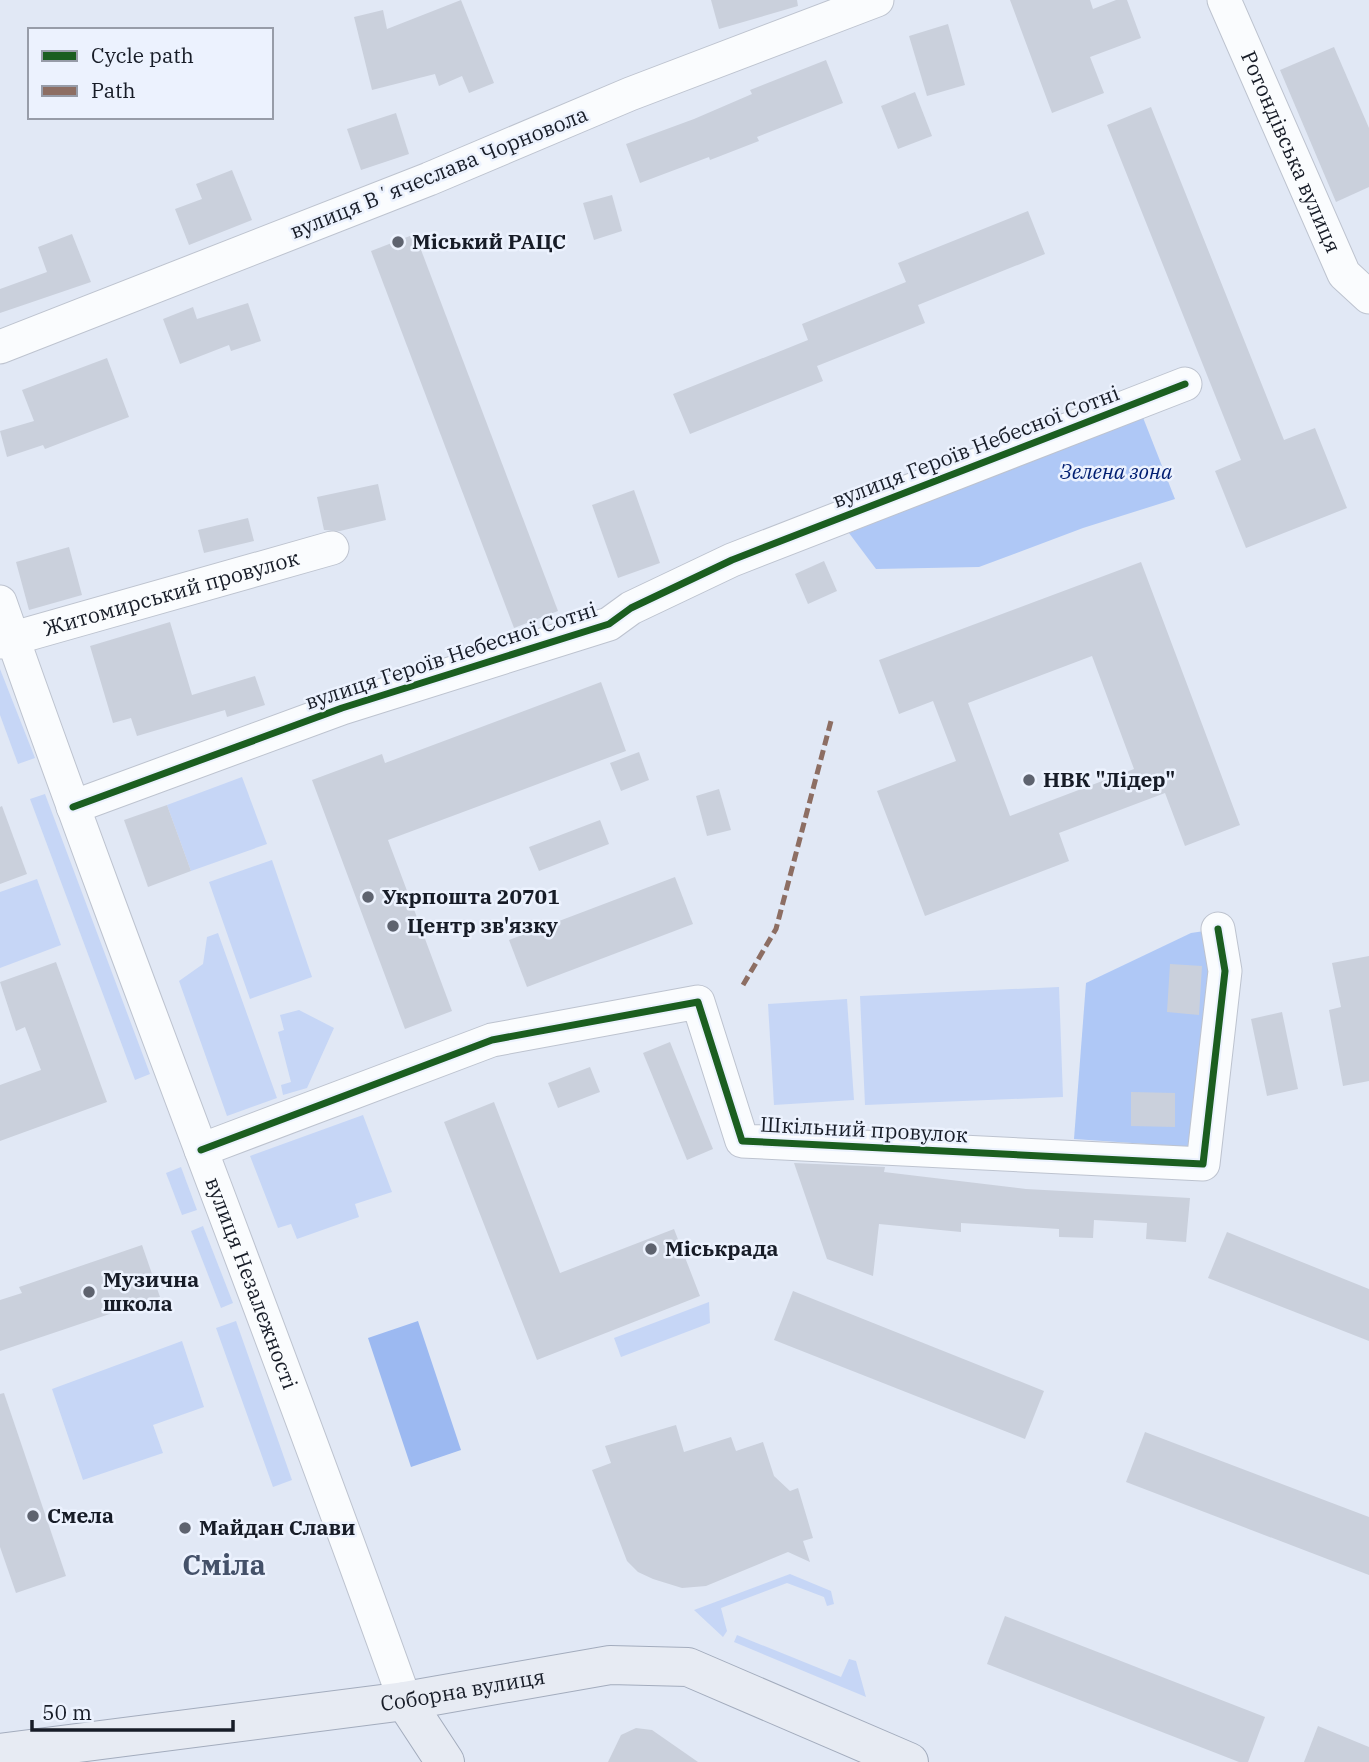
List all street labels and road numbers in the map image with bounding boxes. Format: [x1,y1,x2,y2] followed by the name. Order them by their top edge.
[1235,46,1348,257] street label: Ротондівська вулиця
[285,99,592,245] street label: вулиця Вʼячеслава Чорновола
[828,378,1123,514] street label: вулиця Героїв Небесної Сотні
[40,543,302,642] street label: Житомирський провулок
[301,595,600,716] street label: вулиця Героїв Небесної Сотні
[759,1110,969,1148] street label: Шкільний провулок
[199,1173,305,1393] street label: вулиця Незалежності
[379,1662,547,1717] street label: Соборна вулиця

